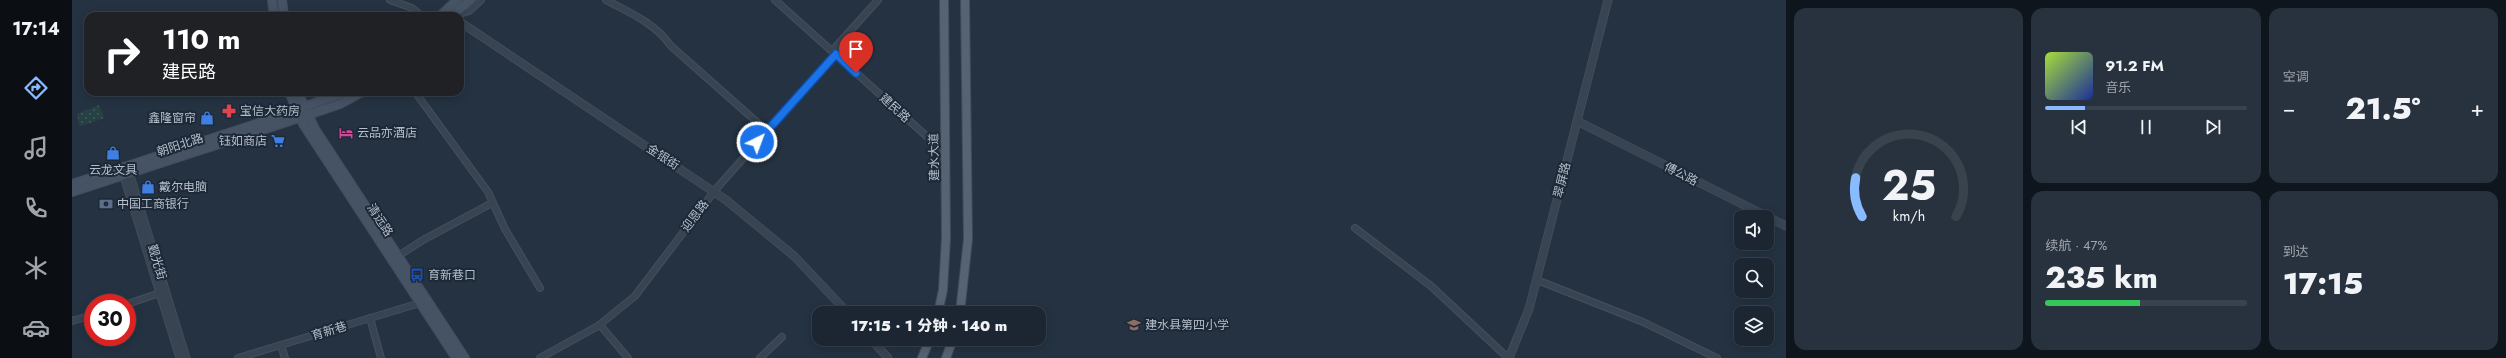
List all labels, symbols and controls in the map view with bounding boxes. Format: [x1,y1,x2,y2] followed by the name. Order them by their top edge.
[12,16,60,42] text: 17:14
[162,19,240,60] text: 110 m
[96,28,148,80] icon: right
[839,32,873,73] pin
[845,38,867,60] icon: arrive
[2105,55,2164,77] text: 91.2 FM
[162,59,216,85] text: 建民路
[2283,67,2309,86] text: 空调
[22,74,50,102] icon: directions
[2105,78,2131,97] text: 音乐
[2345,87,2421,130] text: 21.5°
[876,89,914,127] street label: 建民路
[2283,92,2296,124] text: −
[2470,92,2484,124] text: +
[240,102,300,120] place label: 宝信大药房
[221,103,237,119] pharmacy icon: 宝信大药房
[148,109,196,127] place label: 鑫隆窗帘
[199,110,215,126] shop icon: 鑫隆窗帘
[2068,116,2090,138] icon: previous
[2135,116,2157,138] icon: pause
[2202,116,2224,138] icon: next
[736,121,778,163] position arrow
[357,124,417,142] place label: 云品亦酒店
[338,125,354,141] hotel icon: 云品亦酒店
[154,129,206,161] street label: 朝阳北路
[219,132,267,150] place label: 钰如商店
[270,133,286,149] supermarket icon: 钰如商店
[925,133,943,181] street label: 建水大道
[22,134,50,162] icon: music
[643,140,683,174] street label: 金银街
[105,145,121,161] shop icon: 云龙文具
[1882,155,1936,216] text: 25
[1661,158,1701,190] street label: 傅公路
[1549,160,1575,200] street label: 翠屏路
[89,161,137,179] place label: 云龙文具
[159,178,207,196] place label: 戴尔电脑
[140,179,156,195] shop icon: 戴尔电脑
[22,194,50,222] icon: phone
[117,195,189,213] place label: 中国工商银行
[98,196,114,212] bank icon: 中国工商银行
[677,196,713,236] street label: 迎恩路
[363,200,397,240] street label: 清远路
[1893,206,1925,226] text: km/h
[1734,210,1774,346] map controls
[1734,210,1774,250] button: sound
[2045,236,2107,255] text: 续航 · 47%
[143,242,171,282] street label: 觐光街
[2283,242,2309,261] text: 到达
[22,254,50,282] icon: climate
[2045,256,2158,299] text: 235 km
[1734,258,1774,298] button: search
[2283,262,2363,305] text: 17:15
[428,266,476,284] place label: 育新巷口
[409,267,425,283] bus stop icon: 育新巷口
[84,294,136,346] speed limit sign: 30
[1734,306,1774,346] button: layers
[22,314,50,342] icon: car
[851,315,1007,337] text: 17:15 · 1 分钟 · 140 m
[1145,316,1229,334] place label: 建水县第四小学
[309,317,349,345] street label: 育新巷
[1126,317,1142,333] school or university icon: 建水县第四小学

